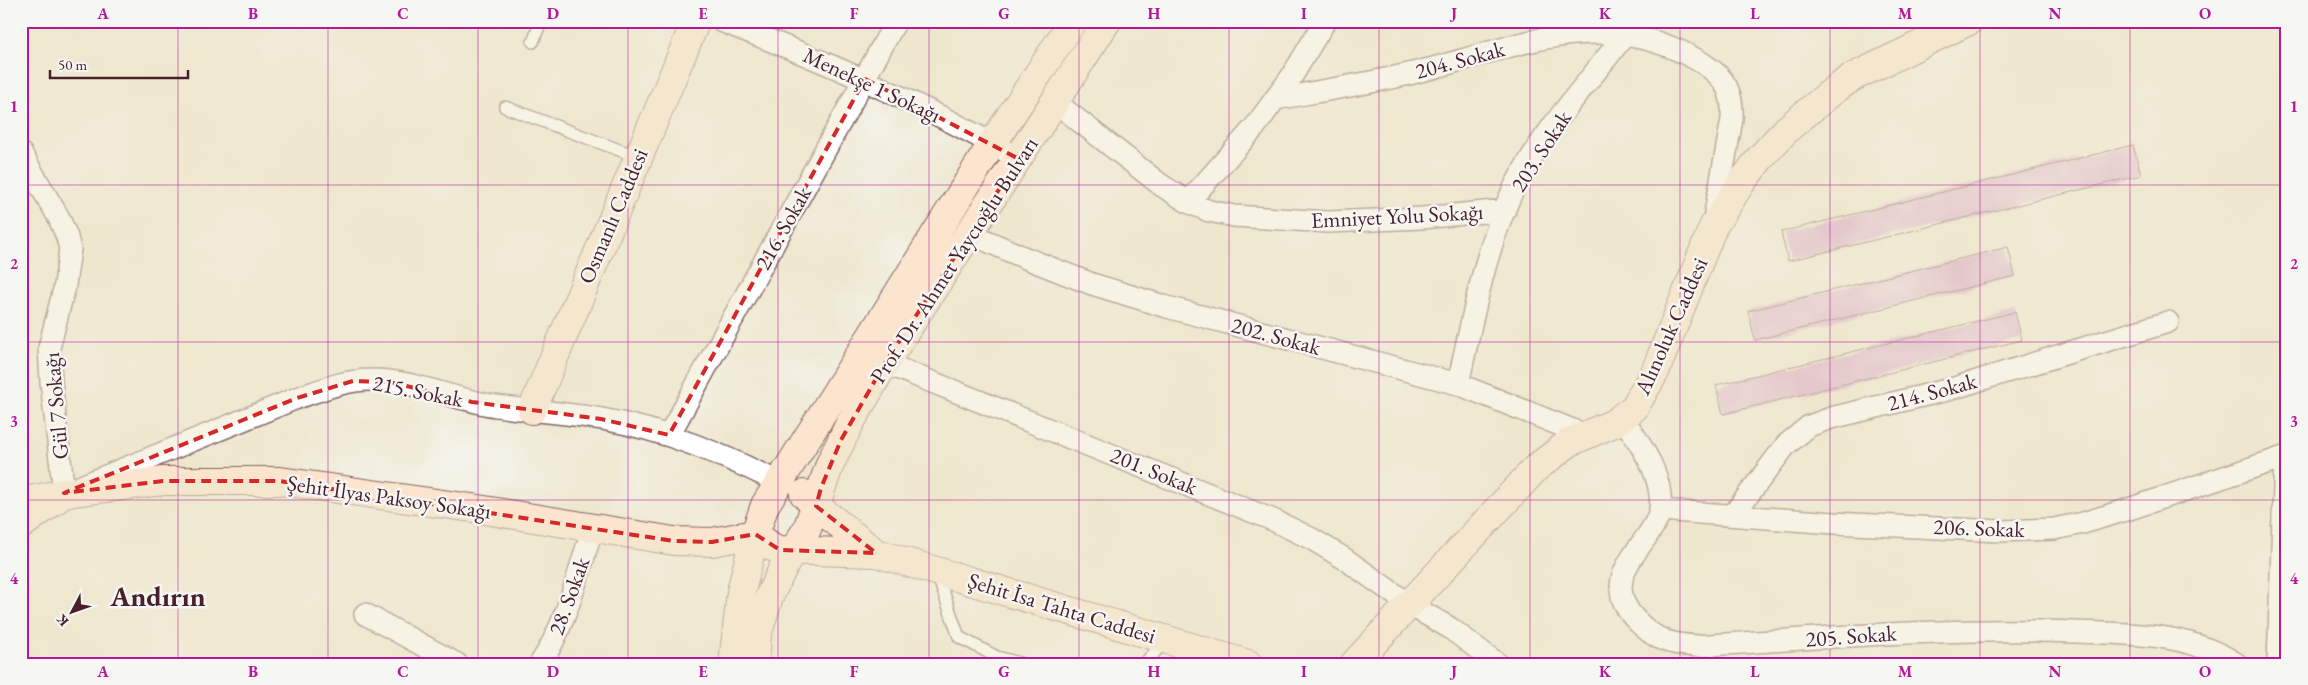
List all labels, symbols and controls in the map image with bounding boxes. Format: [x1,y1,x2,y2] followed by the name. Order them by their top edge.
[96,3,109,24] text: A
[248,3,258,24] text: B
[397,3,409,24] text: C
[547,3,559,24] text: D
[698,3,708,24] text: E
[850,3,859,24] text: F
[998,3,1010,24] text: G
[1148,3,1161,24] text: H
[1301,3,1307,24] text: I
[1449,3,1457,24] text: J
[1599,3,1612,24] text: K
[1750,3,1760,24] text: L
[1898,3,1913,24] text: M
[2049,3,2062,24] text: N
[2199,3,2211,24] text: O
[1412,34,1509,86] street label: 204. Sokak
[799,41,945,129] street label: Menekşe 1 Sokağı
[50,48,188,80] scale bar
[58,55,87,74] text: 50 m
[10,96,18,117] text: 1
[2290,96,2298,117] text: 1
[1504,104,1578,197] street label: 203. Sokak
[863,131,1045,389] street label: Prof. Dr. Ahmet Yaycıoğlu Bulvarı
[571,144,655,288] street label: Osmanlı Caddesi
[748,180,818,275] street label: 216. Sokak
[1310,197,1484,235] street label: Emniyet Yolu Sokağı
[10,253,19,274] text: 2
[1627,253,1714,400] street label: Alınoluk Caddesi
[2290,253,2299,274] text: 2
[1228,310,1325,362] street label: 202. Sokak
[37,351,75,461] street label: Gül 7 Sokağı
[1884,366,1981,418] street label: 214. Sokak
[370,368,466,414] street label: 215. Sokak
[10,411,18,432] text: 3
[2290,411,2298,432] text: 3
[1106,440,1202,502] street label: 201. Sokak
[285,468,493,526] street label: Şehit İlyas Paksoy Sokağı
[1933,512,2026,544] street label: 206. Sokak
[542,552,597,639] street label: 28. Sokak
[965,566,1159,650] street label: Şehit İsa Tahta Caddesi
[10,568,19,589] text: 4
[2290,568,2299,589] text: 4
[109,578,206,614] district label: Andırın
[48,588,98,638] north arrow
[52,610,72,630] text: K
[1804,618,1898,654] street label: 205. Sokak
[96,661,109,682] text: A
[248,661,258,682] text: B
[397,661,409,682] text: C
[547,661,559,682] text: D
[698,661,708,682] text: E
[850,661,859,682] text: F
[998,661,1010,682] text: G
[1148,661,1161,682] text: H
[1301,661,1307,682] text: I
[1449,661,1457,682] text: J
[1599,661,1612,682] text: K
[1750,661,1760,682] text: L
[1898,661,1913,682] text: M
[2049,661,2062,682] text: N
[2199,661,2211,682] text: O

